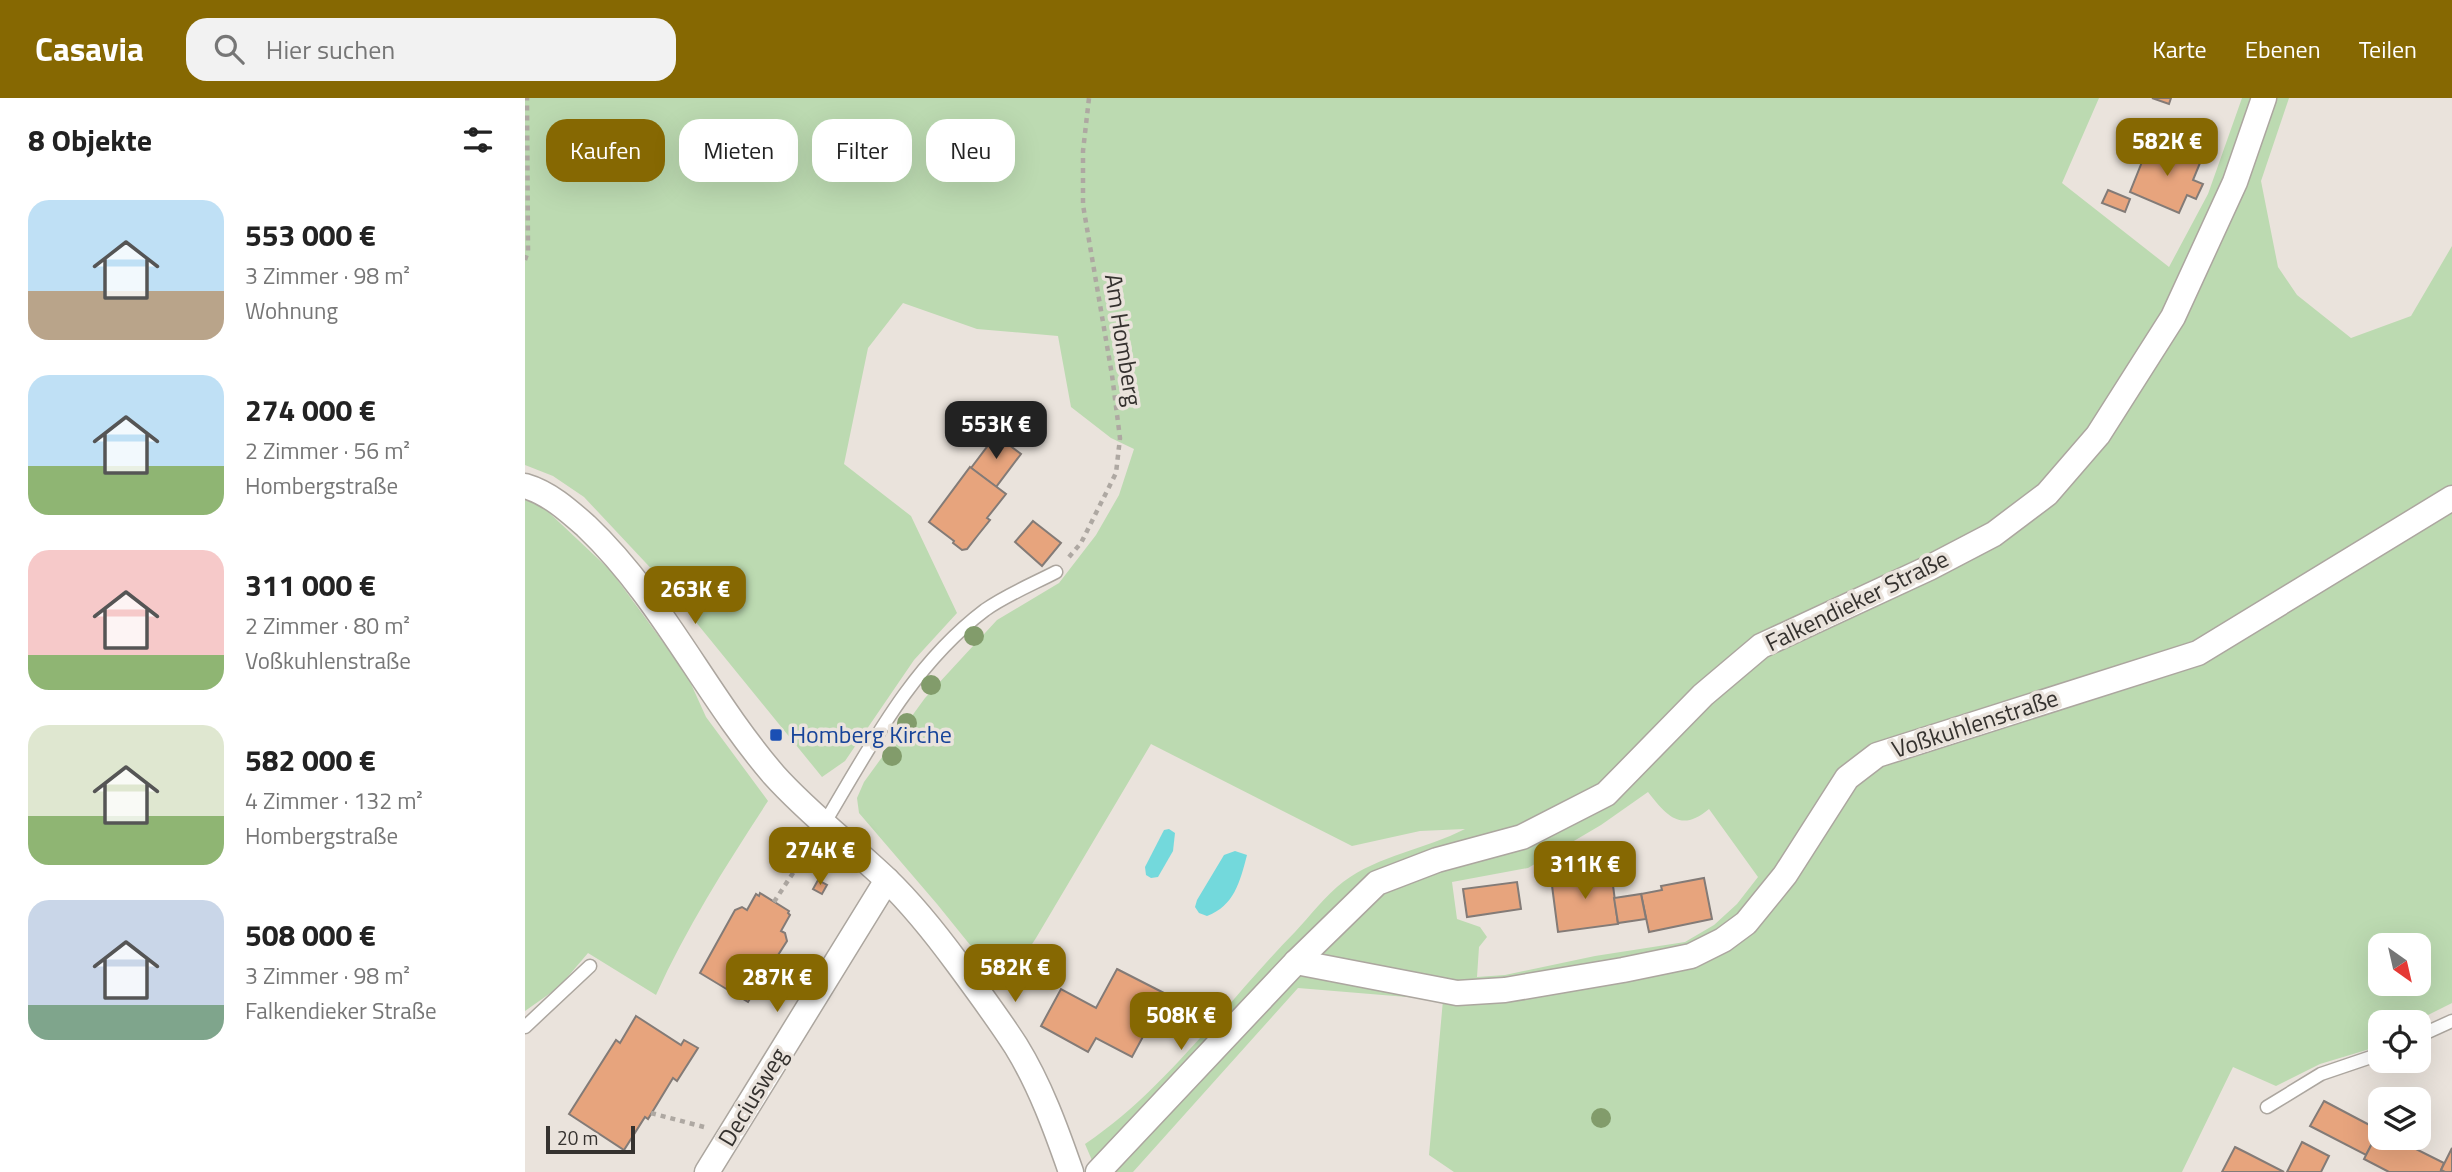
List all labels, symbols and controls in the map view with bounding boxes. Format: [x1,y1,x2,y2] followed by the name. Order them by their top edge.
[186,18,676,81] search box
[35,24,144,74] text: Casavia
[210,30,248,68] icon: search
[266,30,395,69] text: Hier suchen
[2152,31,2207,67] text: Karte
[2245,31,2321,67] text: Ebenen
[2359,31,2417,67] text: Teilen
[28,117,152,163] text: 8 Objekte
[2110,118,2224,178] pin: 582K €
[546,119,665,182] chip: Kaufen
[679,119,798,182] chip: Mieten
[812,119,912,182] chip: Filter
[926,119,1015,182] chip: Neu
[459,121,497,159] icon: filters
[2132,123,2202,158] text: 582K €
[245,212,376,258] text: 553 000 €
[84,228,168,312] icon: home
[245,258,410,293] text: 3 Zimmer · 98 m²
[1096,271,1152,409] street label: Am Homberg
[245,293,338,328] text: Wohnung
[245,387,376,433] text: 274 000 €
[939,402,1053,461] pin: 553K €
[84,403,168,487] icon: home
[961,406,1031,441] text: 553K €
[245,433,410,468] text: 2 Zimmer · 56 m²
[245,468,398,503] text: Hombergstraße
[1759,540,1954,660] street label: Falkendieker Straße
[245,562,376,608] text: 311 000 €
[638,566,752,626] pin: 263K €
[660,571,730,606] text: 263K €
[84,578,168,662] icon: home
[245,608,410,643] text: 2 Zimmer · 80 m²
[245,643,411,678] text: Voßkuhlenstraße
[1887,679,2063,767] street label: Voßkuhlenstraße
[790,716,952,752] place label: Homberg Kirche
[768,727,784,743] marker: Homberg Kirche
[245,737,376,783] text: 582 000 €
[84,753,168,837] icon: home
[245,783,423,818] text: 4 Zimmer · 132 m²
[245,818,398,853] text: Hombergstraße
[763,828,877,887] pin: 274K €
[785,832,855,867] text: 274K €
[1528,842,1642,901] pin: 311K €
[1550,846,1620,881] text: 311K €
[245,912,376,958] text: 508 000 €
[84,928,168,1012] icon: home
[2368,933,2431,996] north arrow
[2368,933,2431,1150] map controls
[958,944,1072,1004] pin: 582K €
[980,949,1050,984] text: 582K €
[720,954,834,1014] pin: 287K €
[245,958,410,993] text: 3 Zimmer · 98 m²
[742,959,812,994] text: 287K €
[1124,992,1238,1052] pin: 508K €
[245,993,437,1028] text: Falkendieker Straße
[1146,997,1216,1032] text: 508K €
[2368,1010,2431,1073] button: locate
[708,1040,796,1153] street label: Deciusweg
[2368,1087,2431,1150] button: layers
[546,1123,635,1155] scale bar
[557,1123,598,1152] text: 20 m

